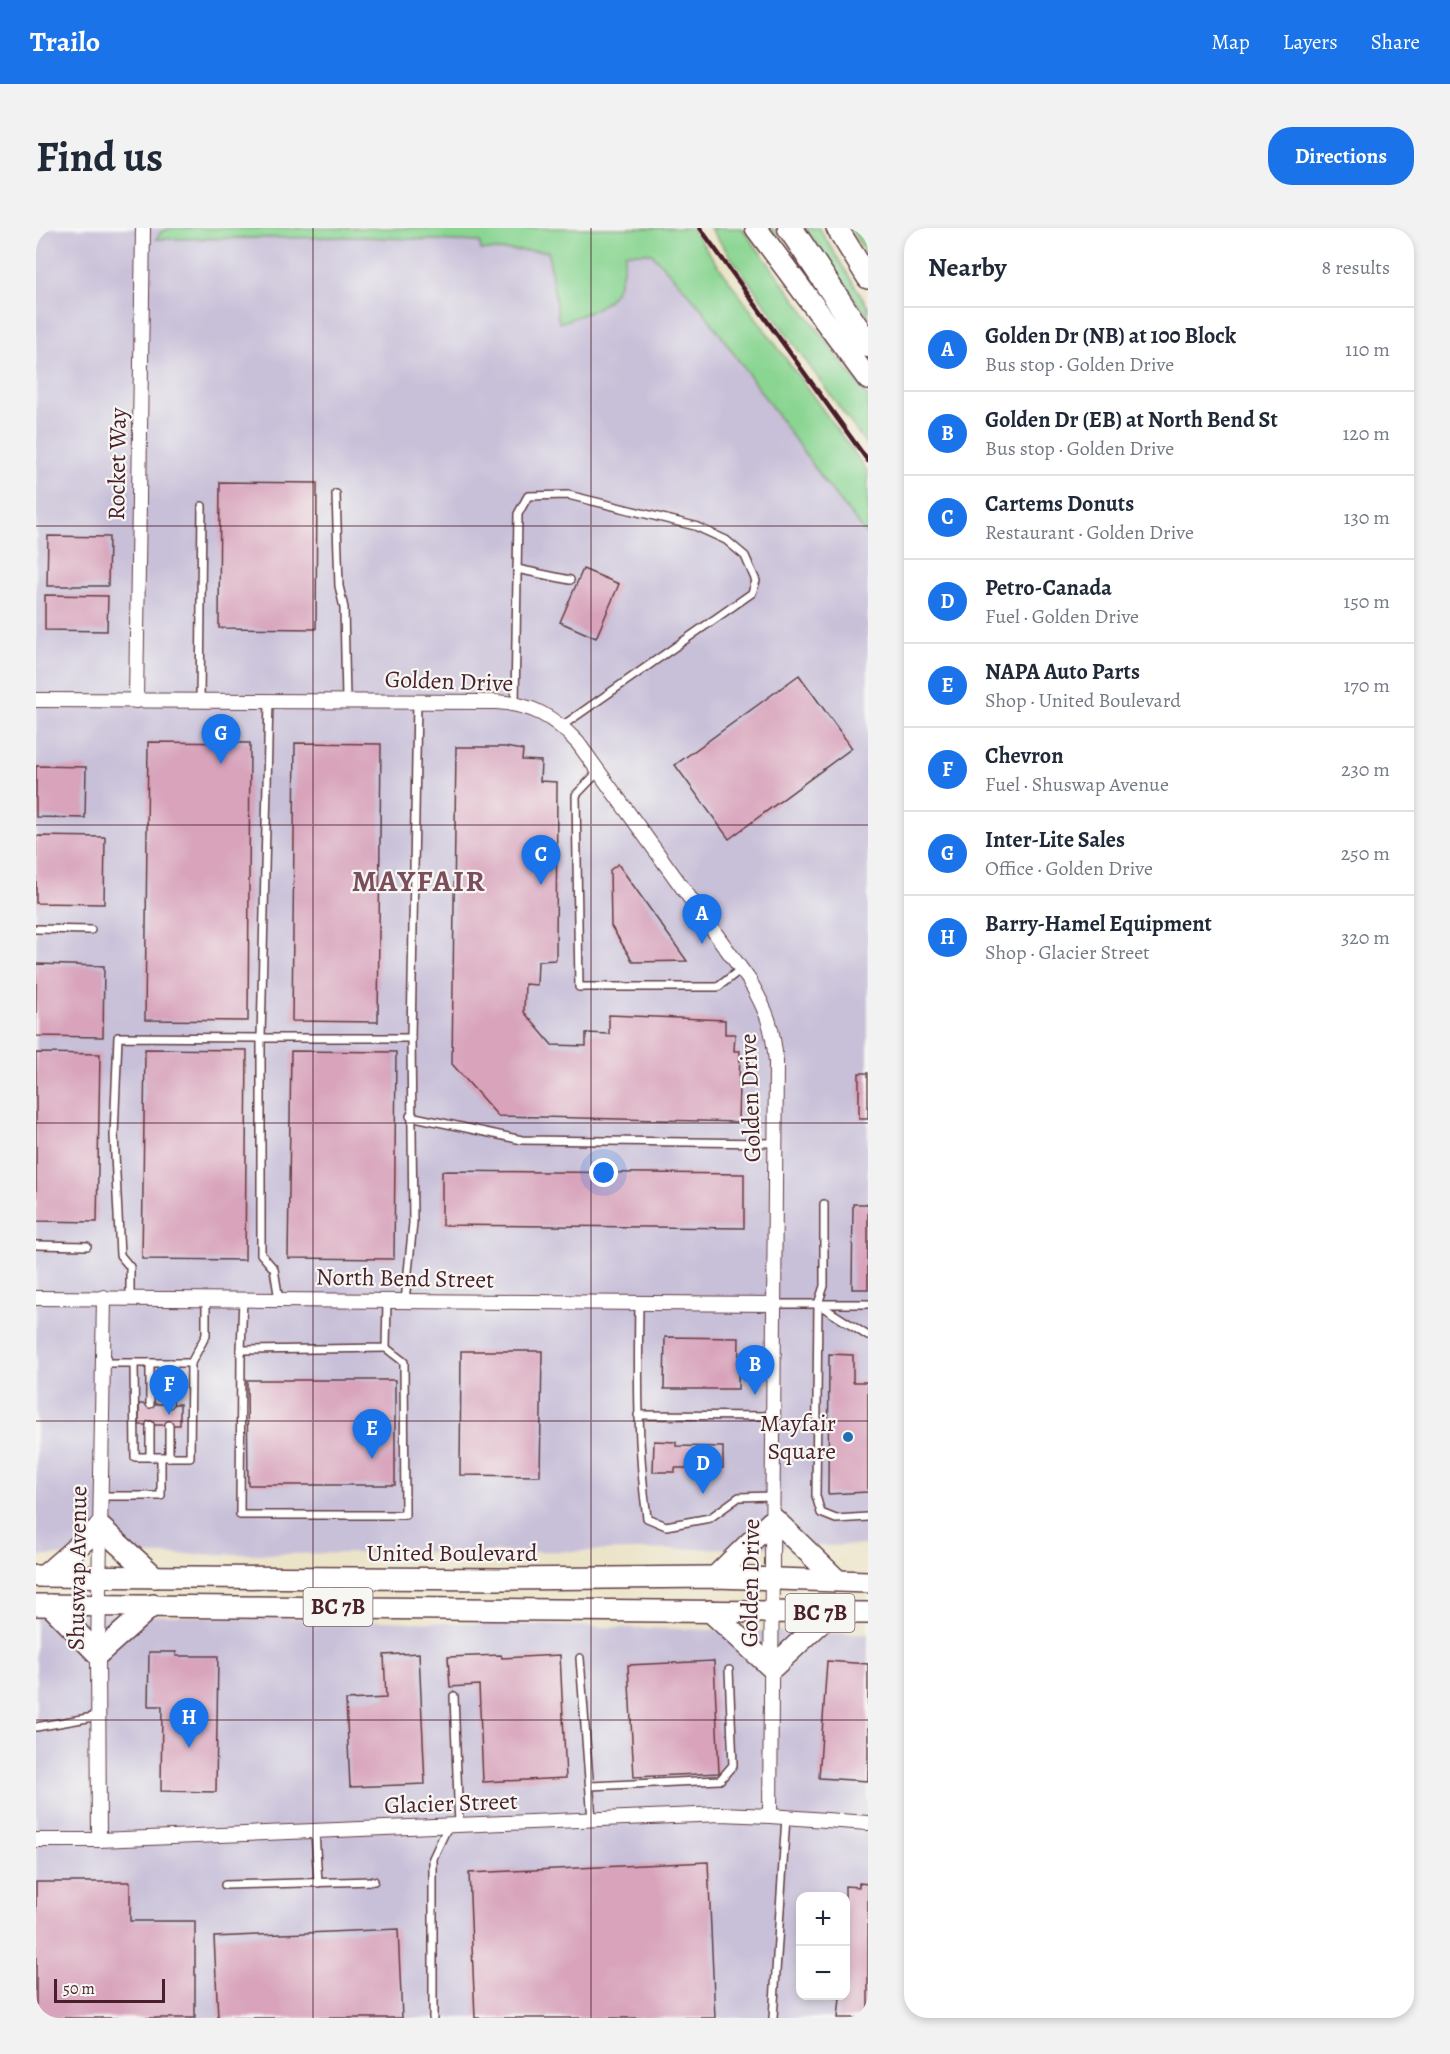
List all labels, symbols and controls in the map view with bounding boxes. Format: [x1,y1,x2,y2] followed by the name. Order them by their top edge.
[30,23,100,61] text: Trailo
[1211,28,1250,56] text: Map
[1283,28,1338,56] text: Layers
[1371,28,1420,56] text: Share
[1268,127,1414,185] button: Directions
[36,128,163,185] text: Find us
[928,250,1007,285] text: Nearby
[1322,254,1390,281] text: 8 results
[985,321,1236,351] text: Golden Dr (NB) at 100 Block
[941,336,954,363] text: A
[1345,336,1390,363] text: 110 m
[985,351,1174,378] text: Bus stop · Golden Drive
[985,405,1278,435] text: Golden Dr (EB) at North Bend St
[100,407,134,521] street label: Rocket Way
[941,420,954,447] text: B
[1342,420,1390,447] text: 120 m
[985,435,1174,462] text: Bus stop · Golden Drive
[985,489,1134,519] text: Cartems Donuts
[941,504,954,531] text: C
[1344,504,1390,531] text: 130 m
[985,519,1194,546] text: Restaurant · Golden Drive
[985,573,1112,603] text: Petro-Canada
[941,588,954,615] text: D
[1343,588,1390,615] text: 150 m
[985,603,1139,630] text: Fuel · Golden Drive
[985,657,1140,687] text: NAPA Auto Parts
[384,663,514,699] street label: Golden Drive
[942,672,953,699] text: E
[1344,672,1390,699] text: 170 m
[985,687,1181,714] text: Shop · United Boulevard
[202,714,240,764] pin: G
[985,741,1064,771] text: Chevron
[942,756,953,783] text: F
[1341,756,1390,783] text: 230 m
[985,771,1169,798] text: Fuel · Shuswap Avenue
[985,825,1125,855] text: Inter-Lite Sales
[522,836,560,885] pin: C
[941,840,954,867] text: G
[1341,840,1390,867] text: 250 m
[985,855,1153,882] text: Office · Golden Drive
[352,861,486,901] district label: MAYFAIR
[682,894,722,944] pin: A
[985,909,1212,939] text: Barry-Hamel Equipment
[940,924,955,951] text: H
[1341,924,1390,951] text: 320 m
[985,939,1150,966] text: Shop · Glacier Street
[732,1033,768,1163] street label: Golden Drive
[589,1158,618,1187] your location
[316,1260,494,1296] street label: North Bend Street
[736,1346,774,1395] pin: B
[150,1366,188,1415] pin: F
[760,1407,836,1467] place label: Mayfair Square
[352,1410,392,1459] pin: E
[841,1430,855,1444] marker: Mayfair Square
[684,1444,722,1494] pin: D
[60,1485,94,1651] street label: Shuswap Avenue
[733,1518,767,1648] street label: Golden Drive
[366,1537,538,1569] street label: United Boulevard
[304,1588,372,1626] road number: BC 7B
[786,1594,854,1632] road number: BC 7B
[170,1698,208,1748] pin: H
[384,1785,518,1821] street label: Glacier Street
[796,1892,850,2000] map controls
[796,1892,850,1946] button: +
[796,1946,850,2000] button: −
[54,1976,165,2004] scale bar
[63,1978,95,2000] text: 50 m

